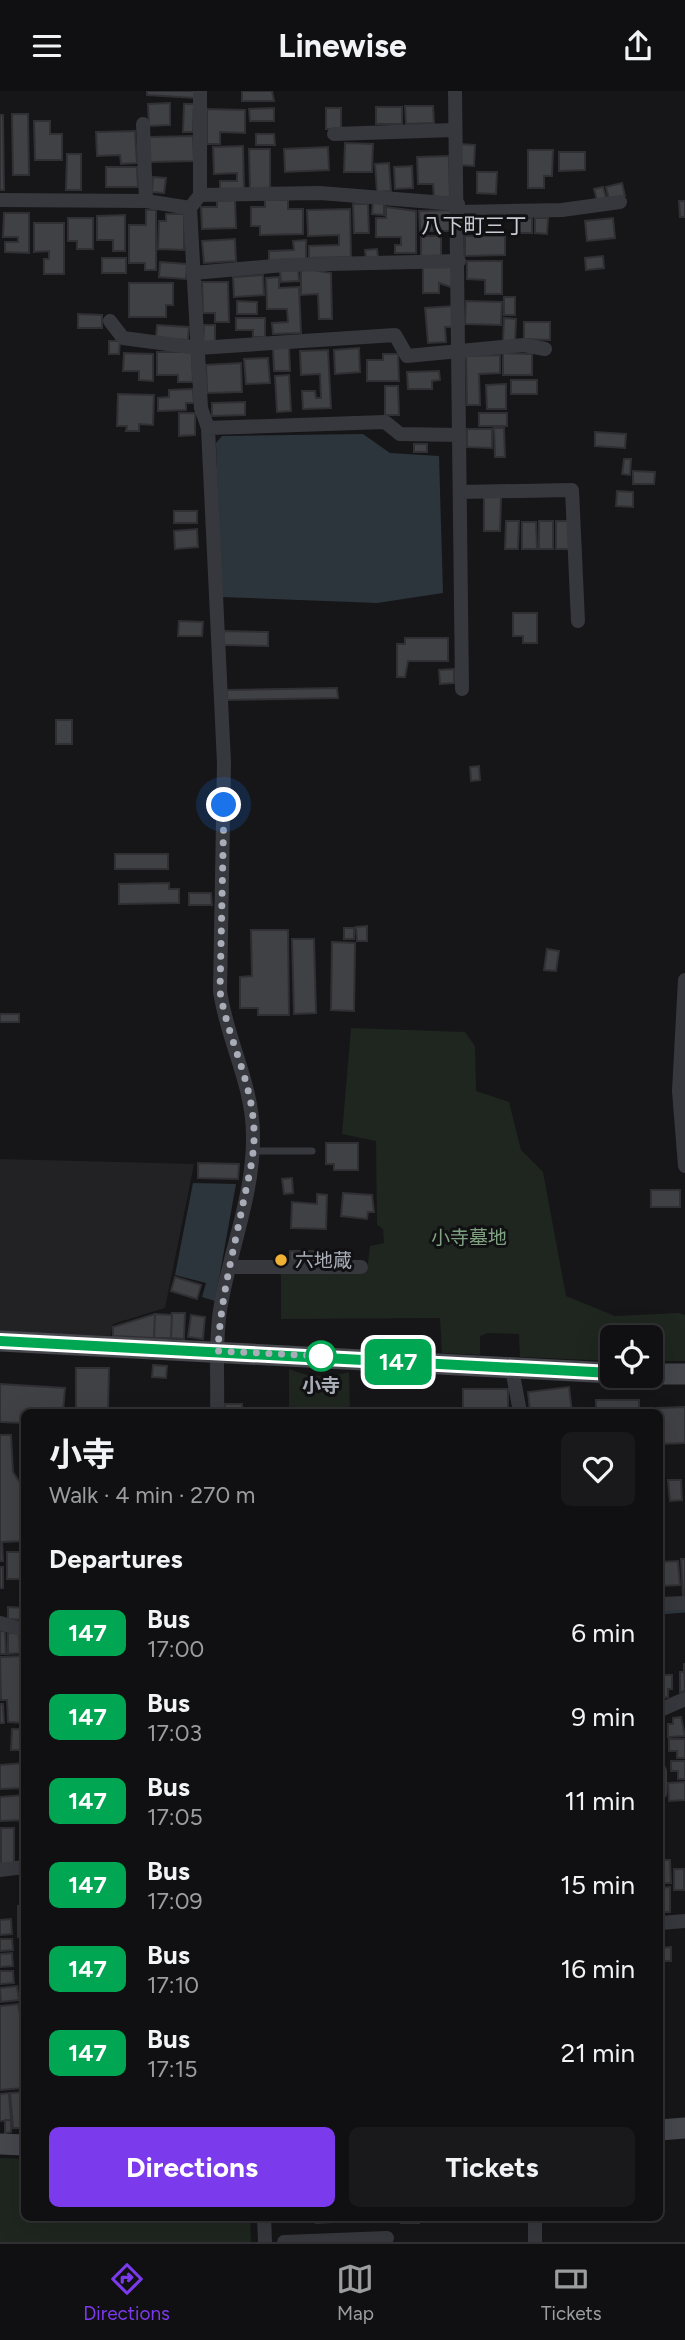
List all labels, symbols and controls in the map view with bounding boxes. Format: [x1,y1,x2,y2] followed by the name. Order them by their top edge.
[28,27,66,65] icon: menu
[278,27,407,65] text: Linewise
[619,27,657,65] icon: share
[422,213,527,238] district label: 八下町三丁
[206,787,241,822] your location
[431,1226,507,1249] park label: 小寺墓地
[295,1249,352,1272] place label: 六地蔵
[273,1252,289,1268] marker: 六地蔵
[600,1325,663,1388] map controls
[600,1325,663,1388] button: locate
[358,1339,438,1385] line badge: 147
[306,1341,336,1371] marker: 小寺
[379,1347,417,1376] text: 147
[302,1374,340,1397] place label: 小寺
[561,1432,635,1506] button: heart
[49,1435,115,1474] text: 小寺
[49,1481,255,1509] text: Walk · 4 min · 270 m
[49,1543,183,1575] text: Departures
[147,1603,190,1635] text: Bus
[571,1617,635,1649] text: 6 min
[68,1618,107,1647] text: 147
[147,1635,204,1663] text: 17:00
[147,1687,190,1719] text: Bus
[571,1701,635,1733] text: 9 min
[68,1702,107,1731] text: 147
[147,1719,202,1747] text: 17:03
[147,1771,190,1803] text: Bus
[564,1785,635,1817] text: 11 min
[68,1786,107,1815] text: 147
[147,1803,203,1831] text: 17:05
[147,1855,190,1887] text: Bus
[560,1869,635,1901] text: 15 min
[68,1870,107,1899] text: 147
[147,1887,202,1915] text: 17:09
[147,1939,190,1971] text: Bus
[560,1953,635,1985] text: 16 min
[68,1954,107,1983] text: 147
[147,1971,199,1999] text: 17:10
[147,2023,190,2055] text: Bus
[561,2037,635,2069] text: 21 min
[68,2038,107,2067] text: 147
[147,2055,197,2083] text: 17:15
[49,2127,335,2207] button: Directions
[349,2127,635,2207] button: Tickets
[83,2260,170,2325] tab: Directions
[336,2260,374,2325] tab: Map
[541,2260,602,2325] tab: Tickets

